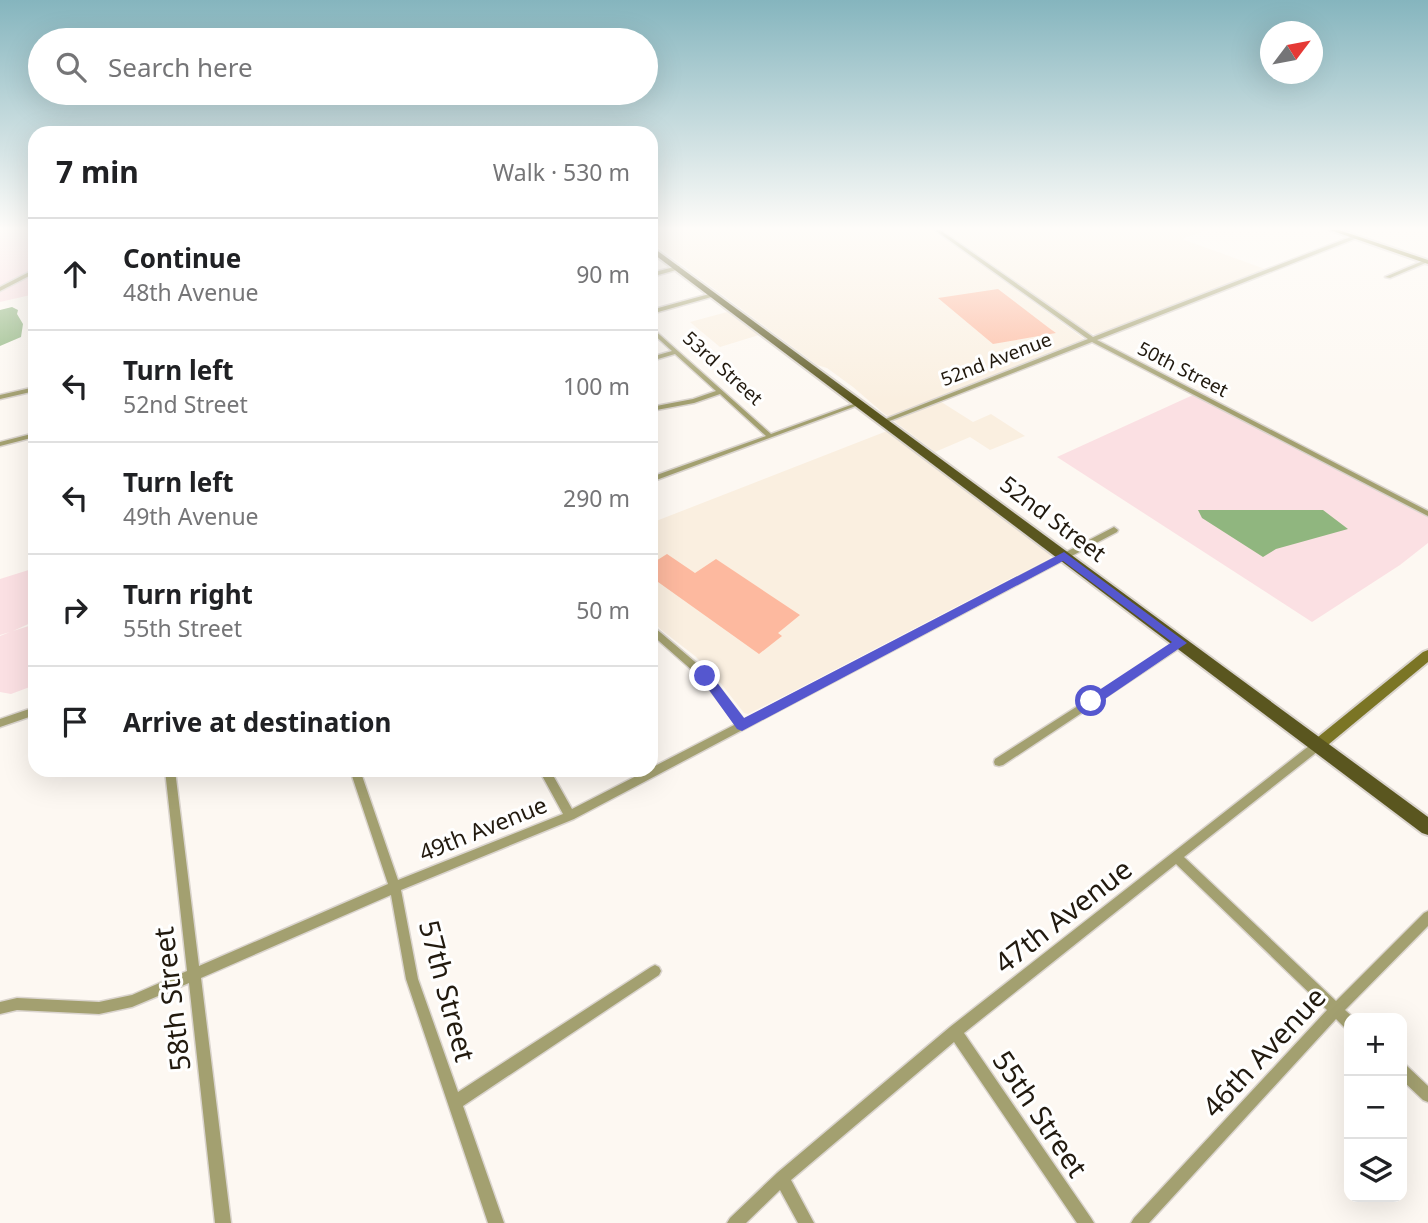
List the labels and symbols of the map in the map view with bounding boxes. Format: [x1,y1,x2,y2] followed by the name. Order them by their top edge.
[1260,21,1323,84] north arrow
[678,325,769,411] street label: 53rd Street
[937,326,1055,392] street label: 52nd Avenue
[1133,335,1233,403] street label: 50th Street
[994,468,1113,569] street label: 52nd Street
[689,660,720,691] route end
[1075,685,1106,716] route start
[414,788,551,868] street label: 49th Avenue
[986,849,1139,981] street label: 47th Avenue
[411,916,485,1066] street label: 57th Street
[143,925,199,1073] street label: 58th Street
[1193,978,1333,1125] street label: 46th Avenue
[985,1043,1097,1184] street label: 55th Street

